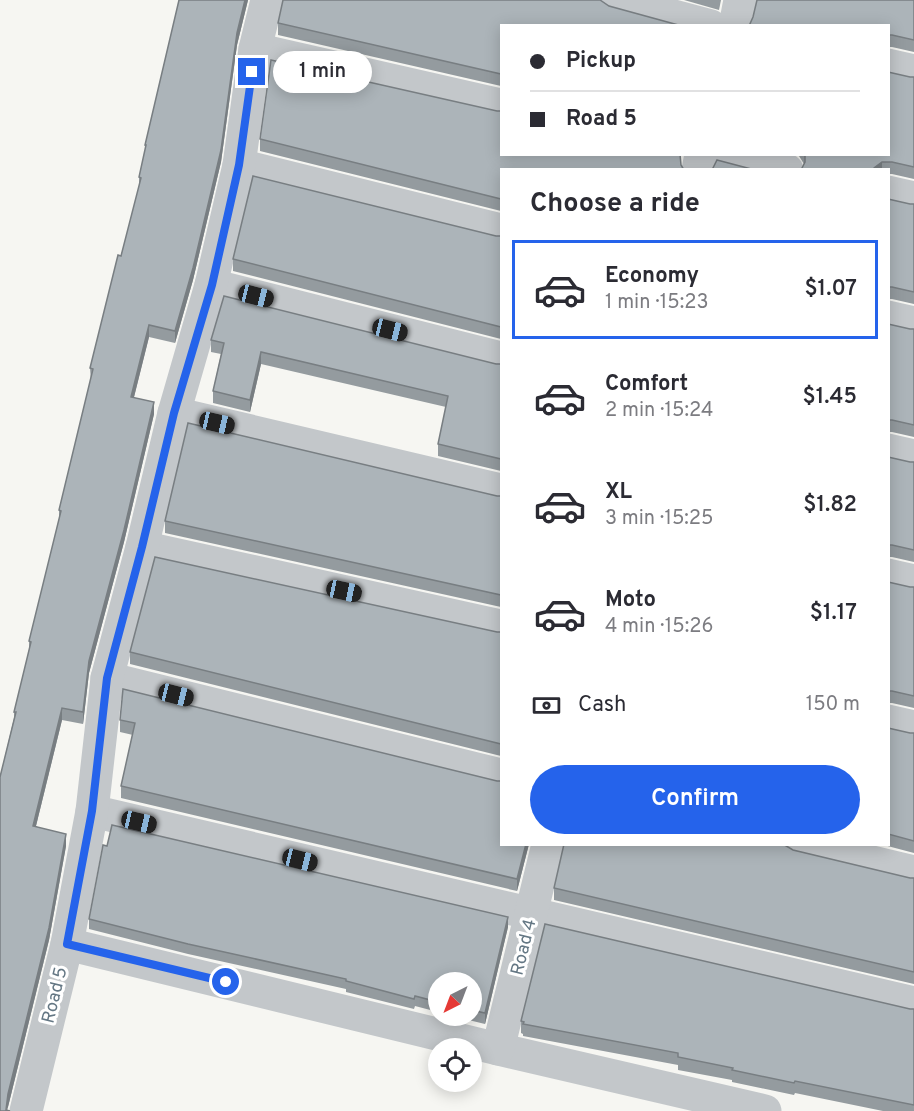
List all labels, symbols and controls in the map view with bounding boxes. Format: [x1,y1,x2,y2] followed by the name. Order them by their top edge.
[566,48,636,75] text: Pickup
[273,51,372,93] callout: 1 min
[238,58,265,85] route end
[299,59,346,85] text: 1 min
[566,106,637,133] text: Road 5
[530,187,700,221] text: Choose a ride
[533,263,587,317] icon: car
[605,263,699,290] text: Economy
[804,276,857,303] text: $1.07
[236,283,276,309] car
[605,290,709,316] text: 1 min · 15:23
[370,317,410,343] car
[533,371,587,425] icon: car
[605,371,688,398] text: Comfort
[803,384,857,411] text: $1.45
[605,398,713,424] text: 2 min · 15:24
[197,410,237,436] car
[533,479,587,533] icon: car
[605,479,632,506] text: XL
[803,492,857,519] text: $1.82
[605,506,713,532] text: 3 min · 15:25
[325,578,363,604] car
[533,587,587,641] icon: car
[605,587,656,614] text: Moto
[810,600,857,627] text: $1.17
[605,614,713,640] text: 4 min · 15:26
[156,682,196,708] car
[530,689,563,722] icon: cash
[578,692,627,719] text: Cash
[806,692,860,718] text: 150 m
[530,765,860,834] button: Confirm
[119,809,159,835] car
[280,847,320,873] car
[506,917,543,978] street label: Road 4
[37,965,74,1026] street label: Road 5
[212,968,239,995] route start
[428,972,482,1026] north arrow
[428,972,482,1092] map controls
[428,1038,482,1092] button: locate

